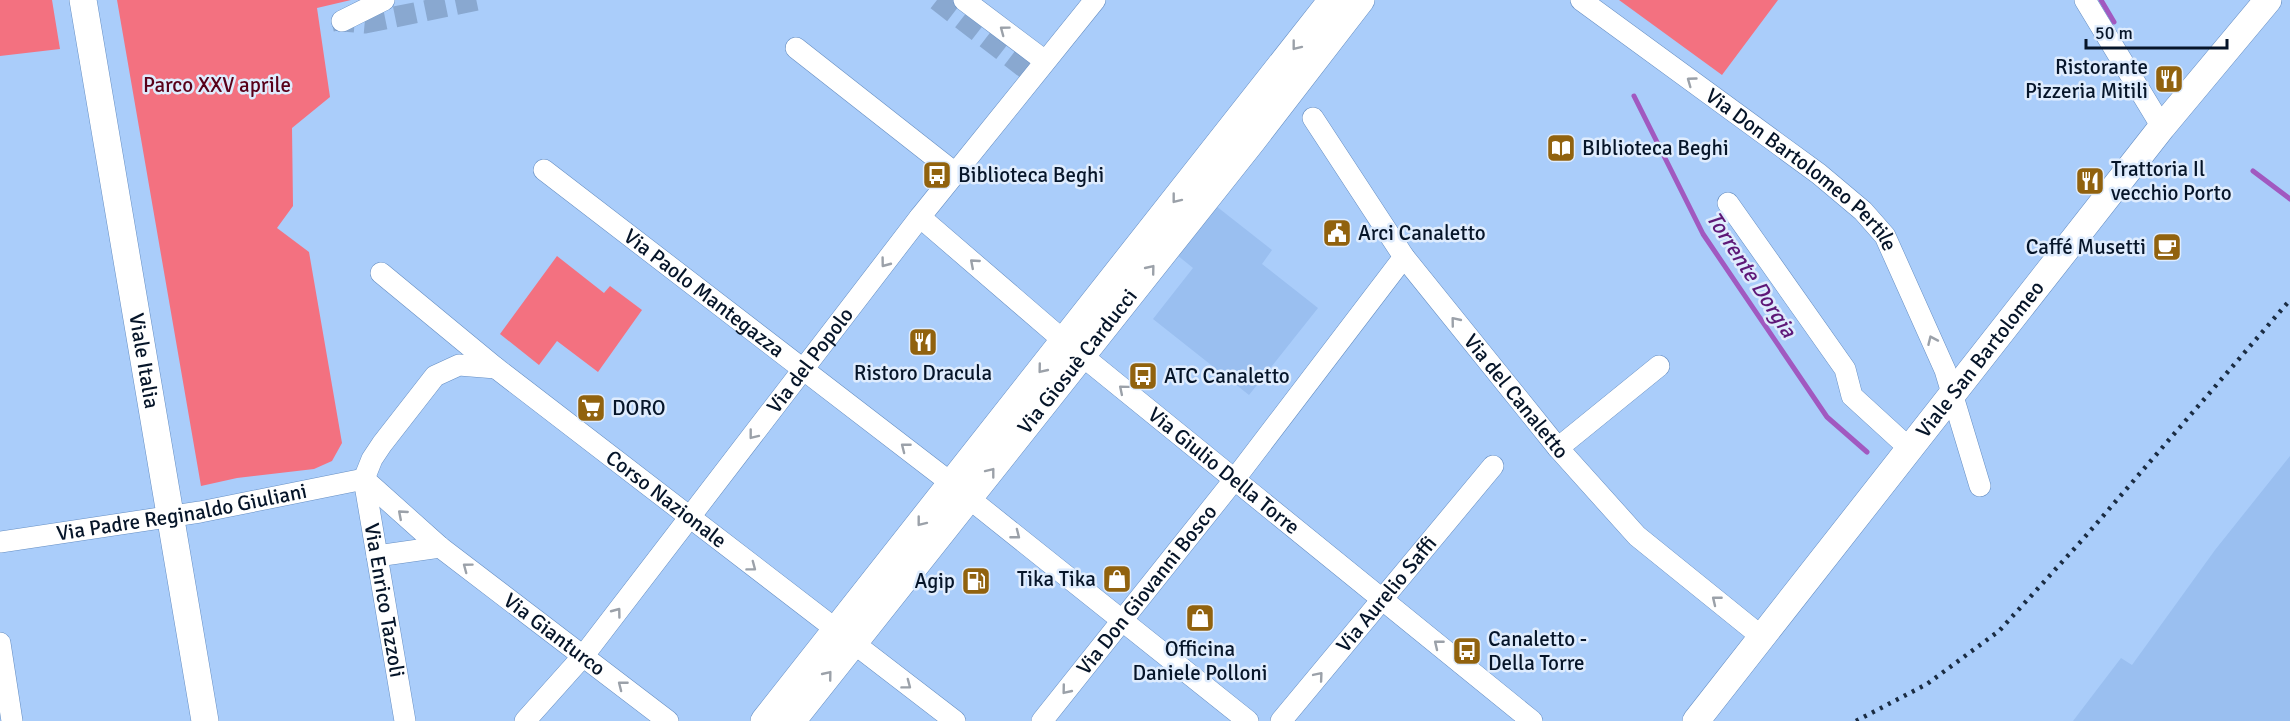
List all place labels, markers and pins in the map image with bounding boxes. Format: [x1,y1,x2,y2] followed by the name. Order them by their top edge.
[2025,54,2148,104] place label: Ristorante Pizzeria Mitili
[2153,63,2185,95] restaurant icon: Ristorante Pizzeria Mitili
[1545,132,1577,164] library icon: BIblioteca Beghi
[1582,135,1729,161] place label: BIblioteca Beghi
[2111,156,2232,206] place label: Trattoria Il vecchio Porto
[921,159,953,191] bus stop icon: Biblioteca Beghi
[958,162,1104,188] place label: Biblioteca Beghi
[2074,165,2106,197] restaurant icon: Trattoria Il vecchio Porto
[1321,217,1353,249] public building icon: Arci Canaletto
[1358,220,1486,246] place label: Arci Canaletto
[2151,231,2183,263] cafe icon: Caffé Musetti
[2026,234,2146,260] place label: Caffé Musetti
[907,326,939,358] restaurant icon: Ristoro Dracula
[854,360,992,386] place label: Ristoro Dracula
[1127,360,1159,392] bus stop icon: ATC Canaletto
[1164,363,1290,389] place label: ATC Canaletto
[575,392,607,424] supermarket icon: DORO
[612,395,666,421] place label: DORO
[1101,563,1133,595] shop icon: Tika Tika
[960,565,992,597] fuel station icon: Agip
[1017,566,1096,592] place label: Tika Tika
[914,568,955,594] place label: Agip
[1184,602,1216,634] shop icon: Officina Daniele Polloni
[1488,626,1587,676] place label: Canaletto - Della Torre
[1451,635,1483,667] bus stop icon: Canaletto - Della Torre
[1132,636,1268,686] place label: Officina Daniele Polloni

